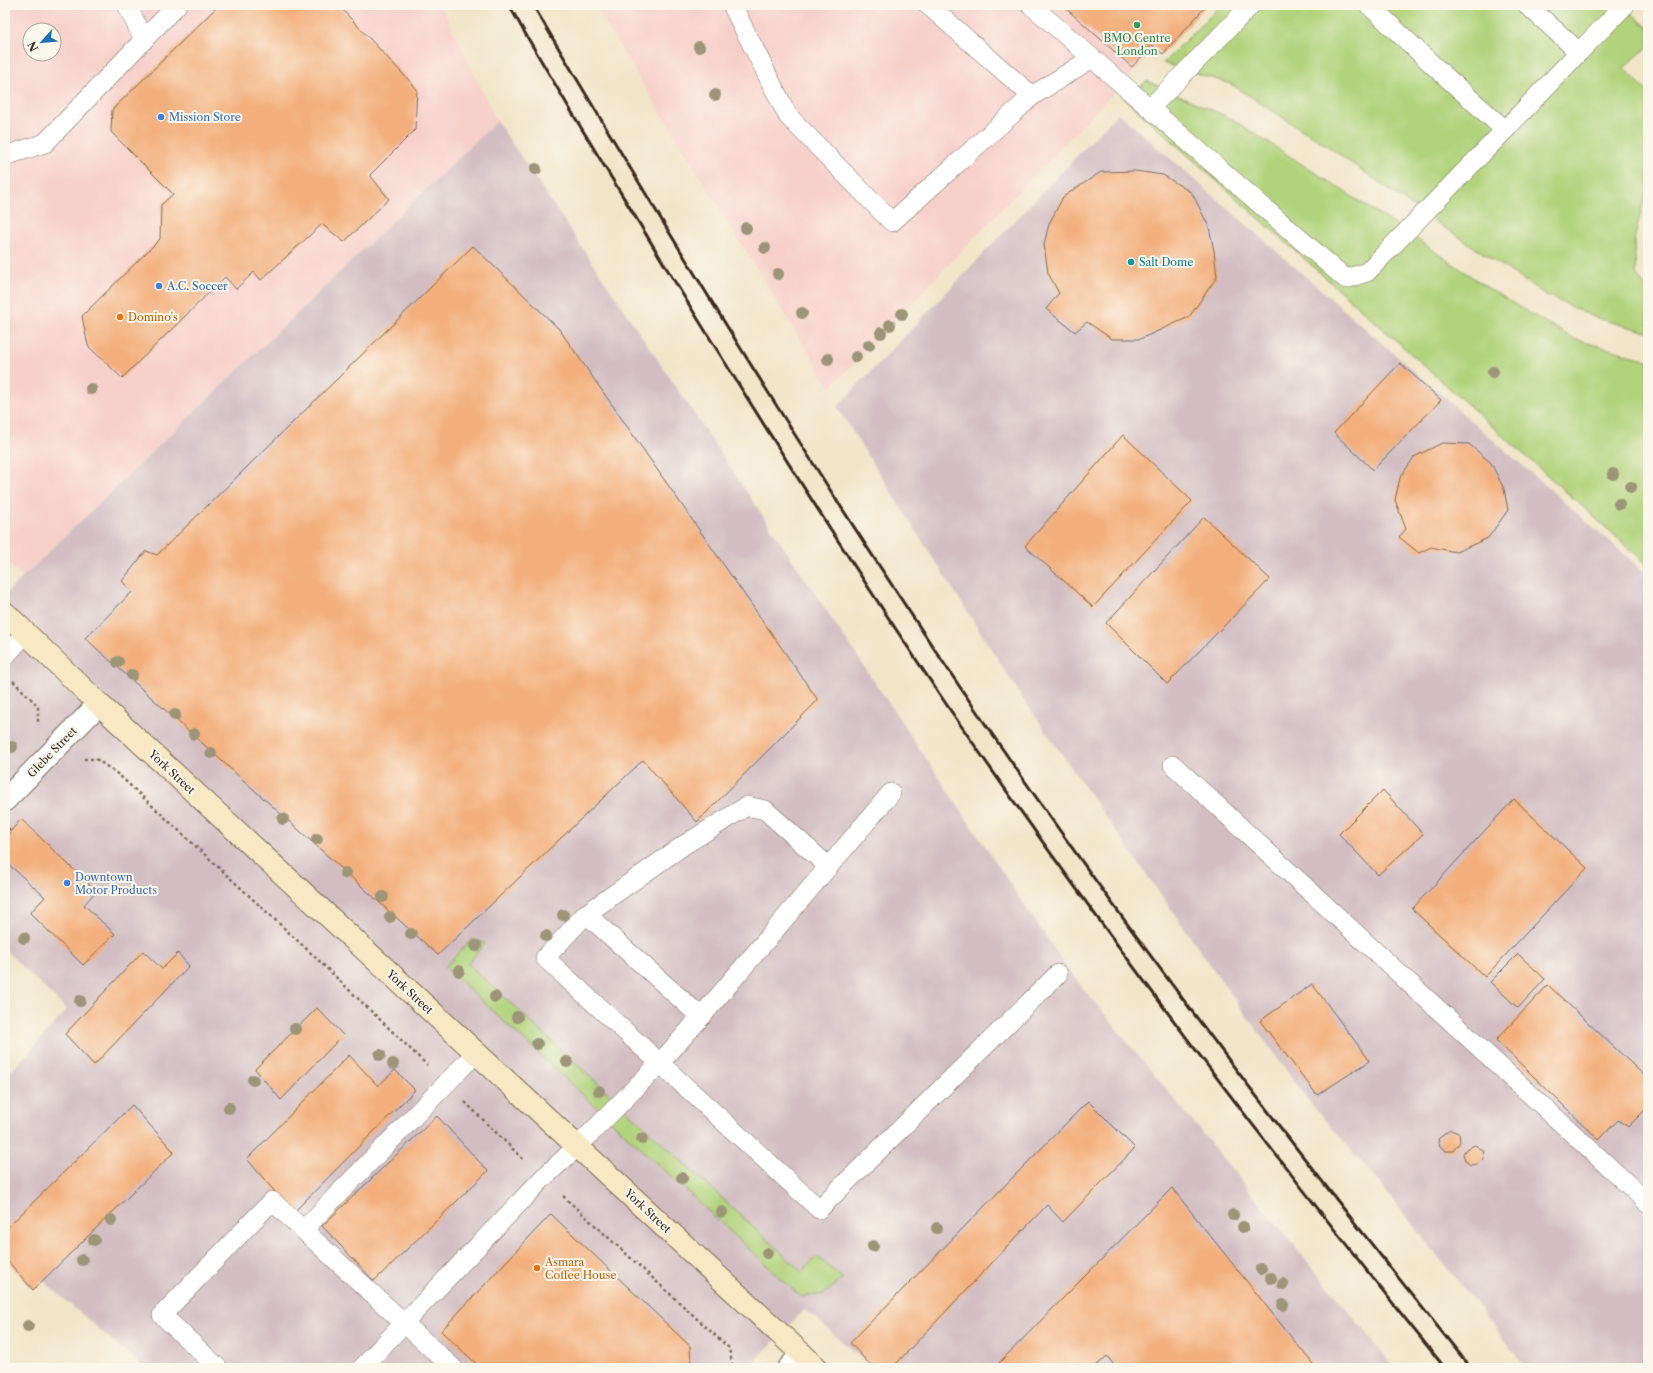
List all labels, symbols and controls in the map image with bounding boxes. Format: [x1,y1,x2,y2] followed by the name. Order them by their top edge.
[1132,20,1142,30] marker: BMO Centre London
[22,22,62,62] north arrow
[1104,31,1170,58] place label: BMO Centre London
[24,39,41,54] text: N
[169,110,241,124] place label: Mission Store
[156,112,166,122] marker: Mission Store
[1139,255,1193,269] place label: Salt Dome
[1126,257,1136,267] marker: Salt Dome
[166,279,228,293] place label: A.C. Soccer
[154,281,164,291] marker: A.C. Soccer
[128,310,178,324] place label: Domino's
[115,312,125,322] marker: Domino's
[24,724,80,780] street label: Glebe Street
[145,746,198,797] street label: York Street
[75,870,157,897] place label: Downtown Motor Products
[62,878,72,888] marker: Downtown Motor Products
[383,966,436,1017] street label: York Street
[621,1185,674,1236] street label: York Street
[544,1255,617,1282] place label: Asmara Coffee House
[532,1263,542,1273] marker: Asmara Coffee House

